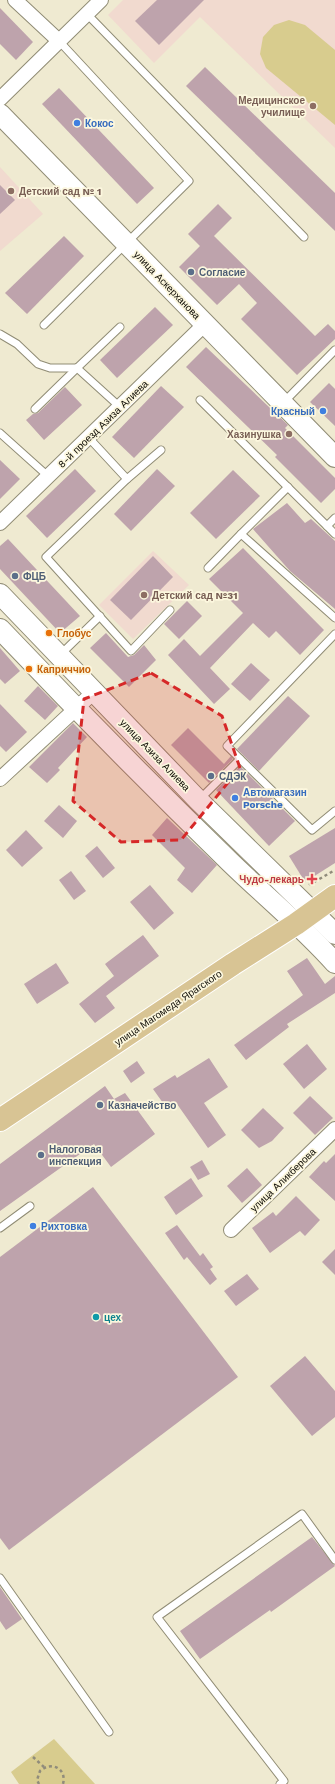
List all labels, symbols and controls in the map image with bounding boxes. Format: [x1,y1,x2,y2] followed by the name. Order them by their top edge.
[238,95,305,118] place label: Медицинское училище
[308,101,318,111] marker: Медицинское училище
[72,118,82,128] marker: Кокос
[85,118,114,129] place label: Кокос
[6,186,16,196] marker: Детский сад № 1
[19,186,101,197] place label: Детский сад № 1
[132,249,203,322] street label: улица Аскерханова
[186,267,196,277] marker: Согласие
[199,267,246,278] place label: Согласие
[56,378,150,470] street label: 8-й проезд Азиза Алиева
[271,406,315,417] place label: Красный
[318,406,328,416] marker: Красный
[227,429,281,440] place label: Хазинушка
[284,429,294,439] marker: Хазинушка
[10,571,20,581] marker: ФЦБ
[23,571,46,582] place label: ФЦБ
[139,590,149,600] marker: Детский сад №31
[152,590,238,601] place label: Детский сад №31
[44,628,54,638] marker: Глобус
[57,628,92,639] place label: Глобус
[24,664,34,674] marker: Каприччио
[37,664,91,675] place label: Каприччио
[118,717,193,794] street label: улица Азиза Алиева
[206,771,216,781] marker: СДЭК
[219,771,247,782] place label: СДЭК
[243,787,307,810] place label: Автомагазин Porsche
[230,793,240,803] marker: Автомагазин Porsche
[239,874,304,885] place label: Чудо-лекарь
[307,874,317,884] marker: Чудо-лекарь
[112,968,224,1048] street label: улица Магомеда Ярагского
[95,1100,105,1110] marker: Казначейство
[108,1100,176,1111] place label: Казначейство
[49,1144,102,1167] place label: Налоговая инспекция
[248,1146,318,1214] street label: улица Аликберова
[36,1150,46,1160] marker: Налоговая инспекция
[28,1221,38,1231] marker: Рихтовка
[41,1221,87,1232] place label: Рихтовка
[91,1312,101,1322] marker: цех
[104,1312,122,1323] place label: цех

